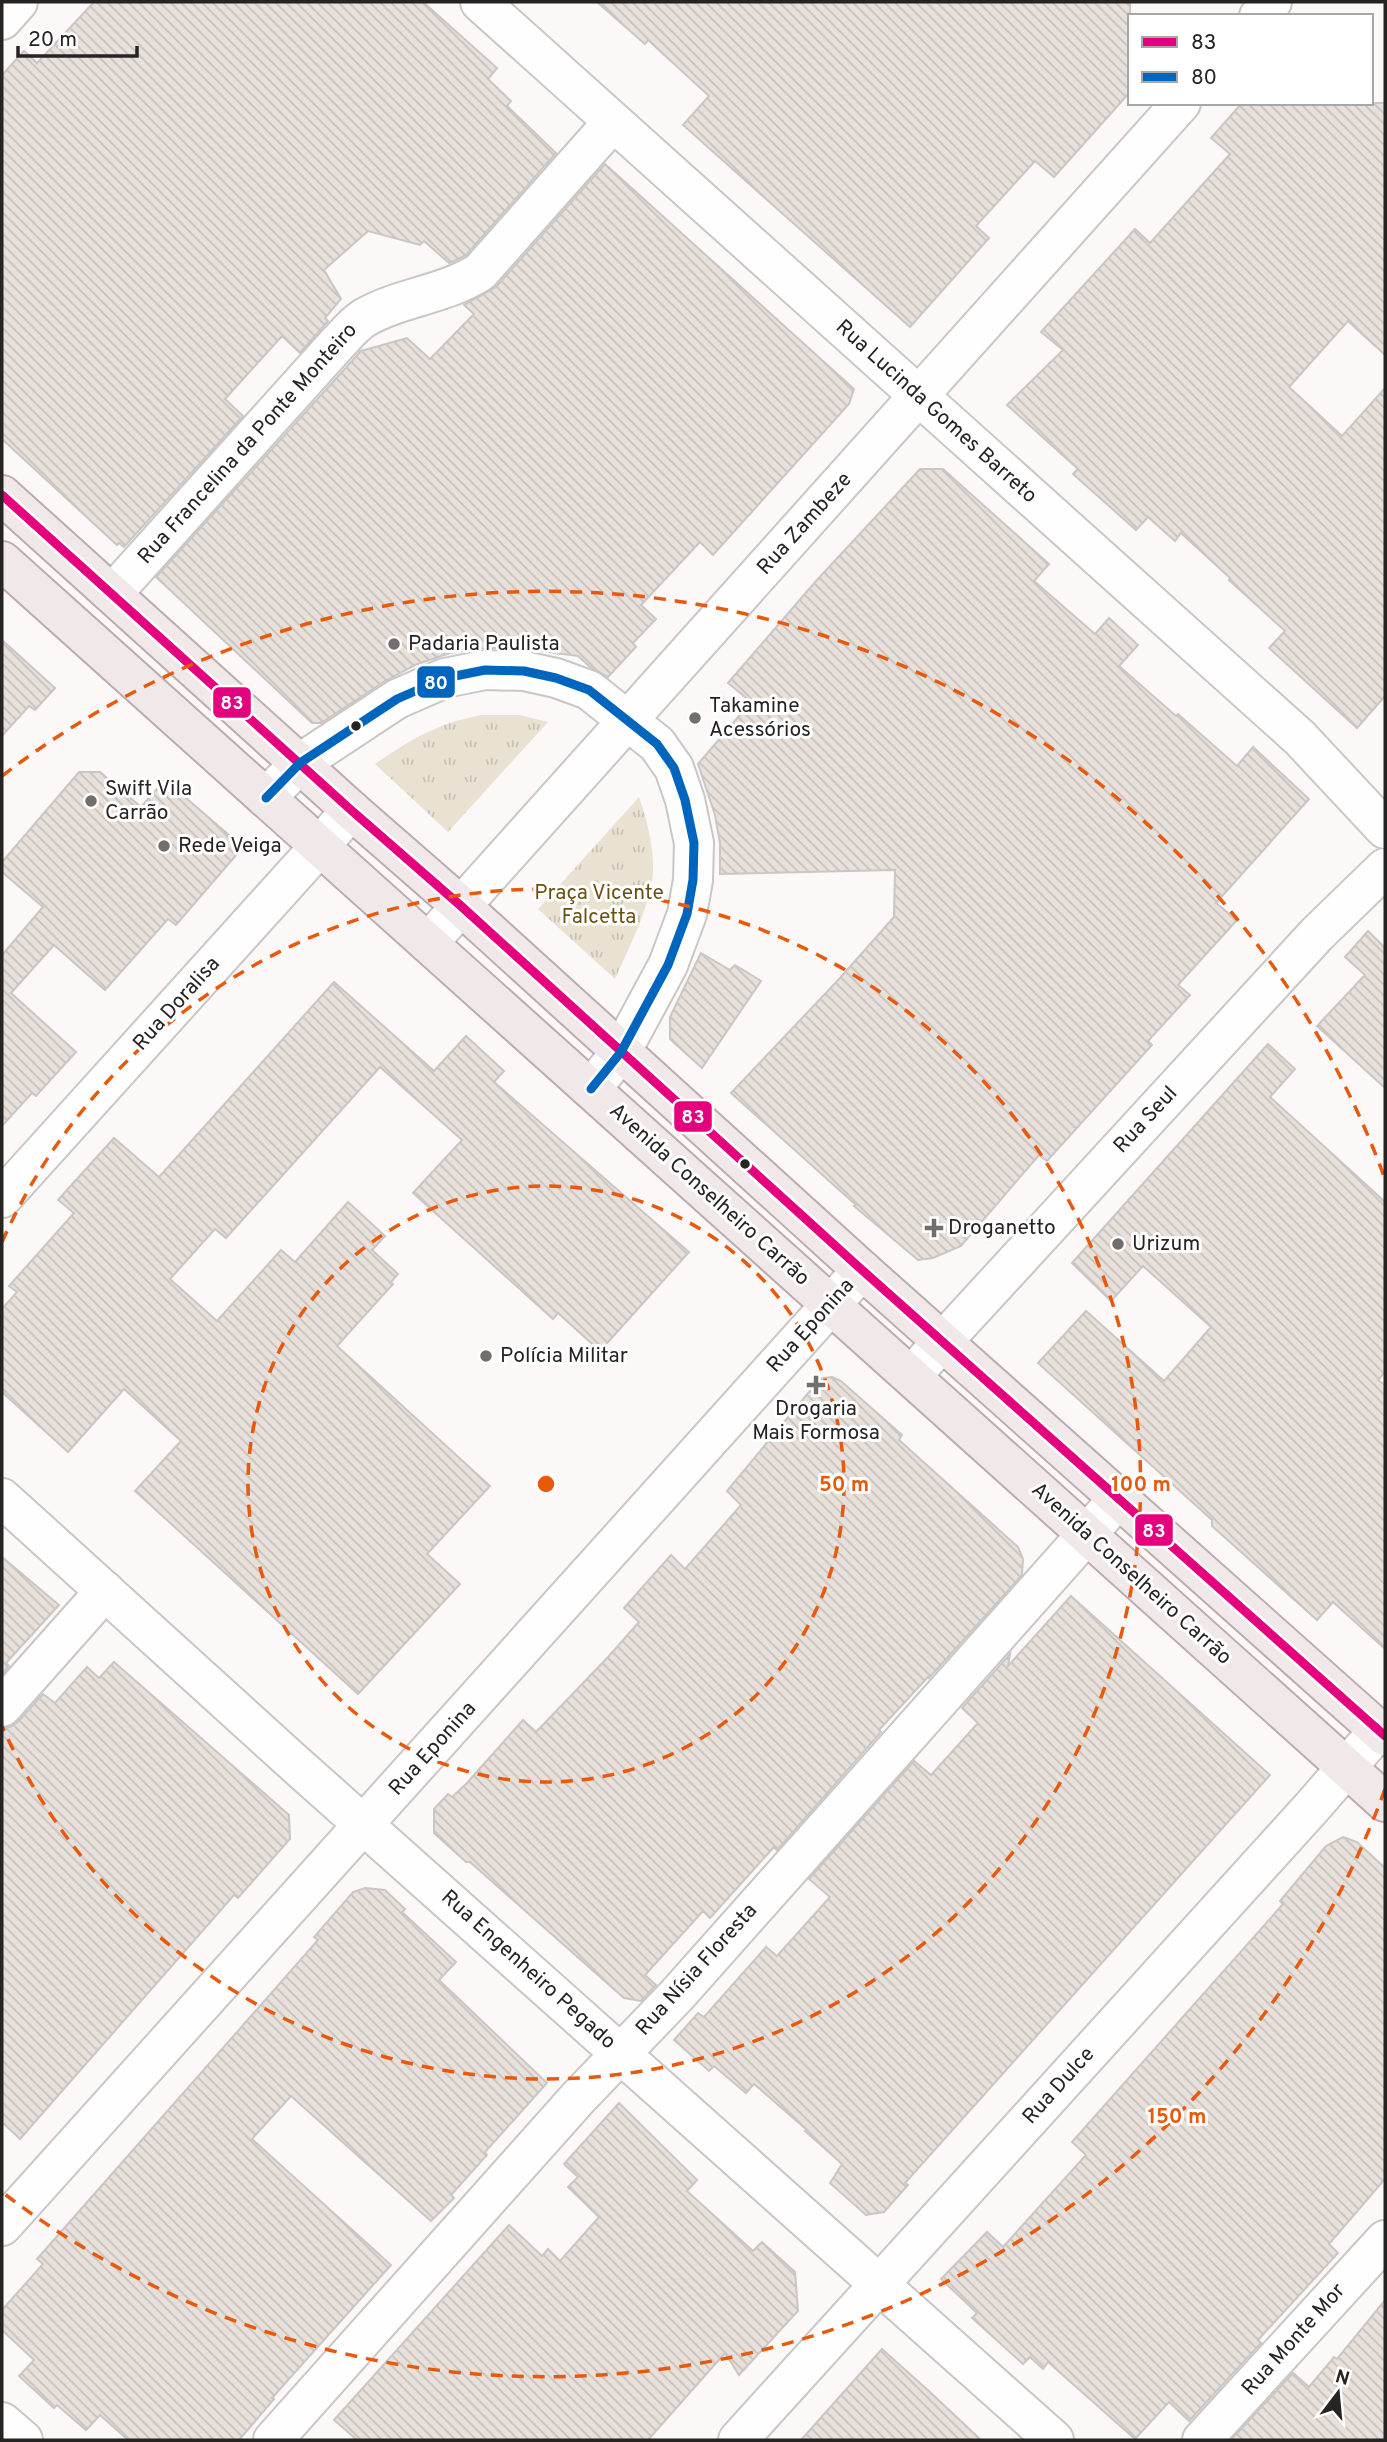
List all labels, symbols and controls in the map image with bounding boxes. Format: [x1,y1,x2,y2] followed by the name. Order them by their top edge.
[18,14,136,58] scale bar
[1128,14,1373,105] legend
[28,27,77,54] text: 20 m
[1191,30,1216,57] text: 83
[1191,65,1217,92] text: 80
[829,314,1043,510] street label: Rua Lucinda Gomes Barreto
[132,318,364,570] street label: Rua Francelina da Ponte Monteiro
[752,467,858,581] street label: Rua Zambeze
[408,631,560,658] place label: Padaria Paulista
[386,636,402,652] marker: Padaria Paulista
[416,665,456,699] line badge: 80
[424,672,448,696] text: 80
[212,686,252,719] line badge: 83
[220,692,244,716] text: 83
[709,693,811,744] place label: Takamine Acessórios
[687,710,703,726] marker: Takamine Acessórios
[349,719,363,733] unlabelled marker
[105,776,192,827] place label: Swift Vila Carrão
[83,793,99,809] marker: Swift Vila Carrão
[178,833,282,860] place label: Rede Veiga
[156,838,172,854] marker: Rede Veiga
[534,880,664,931] park label: Praça Vicente Falcetta
[128,951,226,1057] street label: Rua Doralisa
[1108,1081,1184,1159] street label: Rua Seul
[603,1098,815,1292] street label: Avenida Conselheiro Carrão
[673,1100,713,1133] line badge: 83
[681,1106,705,1130] text: 83
[738,1157,752,1171] unlabelled marker
[948,1215,1056,1242] place label: Droganetto
[926,1220,942,1236] marker: Droganetto
[1132,1231,1200,1258] place label: Urizum
[1110,1236,1126,1252] marker: Urizum
[761,1273,861,1379] street label: Rua Eponina
[500,1343,628,1370] place label: Polícia Militar
[478,1348,494,1364] marker: Polícia Militar
[808,1377,824,1393] marker: Drogaria Mais Formosa
[752,1396,880,1447] place label: Drogaria Mais Formosa
[534,1472,558,1496] centre of rings
[819,1472,869,1499] text: 50 m
[1111,1472,1171,1499] text: 100 m
[1025,1477,1237,1671] street label: Avenida Conselheiro Carrão
[1134,1513,1174,1547] line badge: 83
[1142,1520,1166,1544] text: 83
[383,1696,483,1802] street label: Rua Eponina
[435,1884,621,2056] street label: Rua Engenheiro Pegado
[630,1898,764,2042] street label: Rua Nísia Floresta
[1017,2042,1101,2130] street label: Rua Dulce
[1148,2104,1206,2131] text: 150 m
[1236,2278,1352,2402] street label: Rua Monte Mor
[1303,2358,1373,2428] north arrow
[1332,2365,1352,2392] text: N

